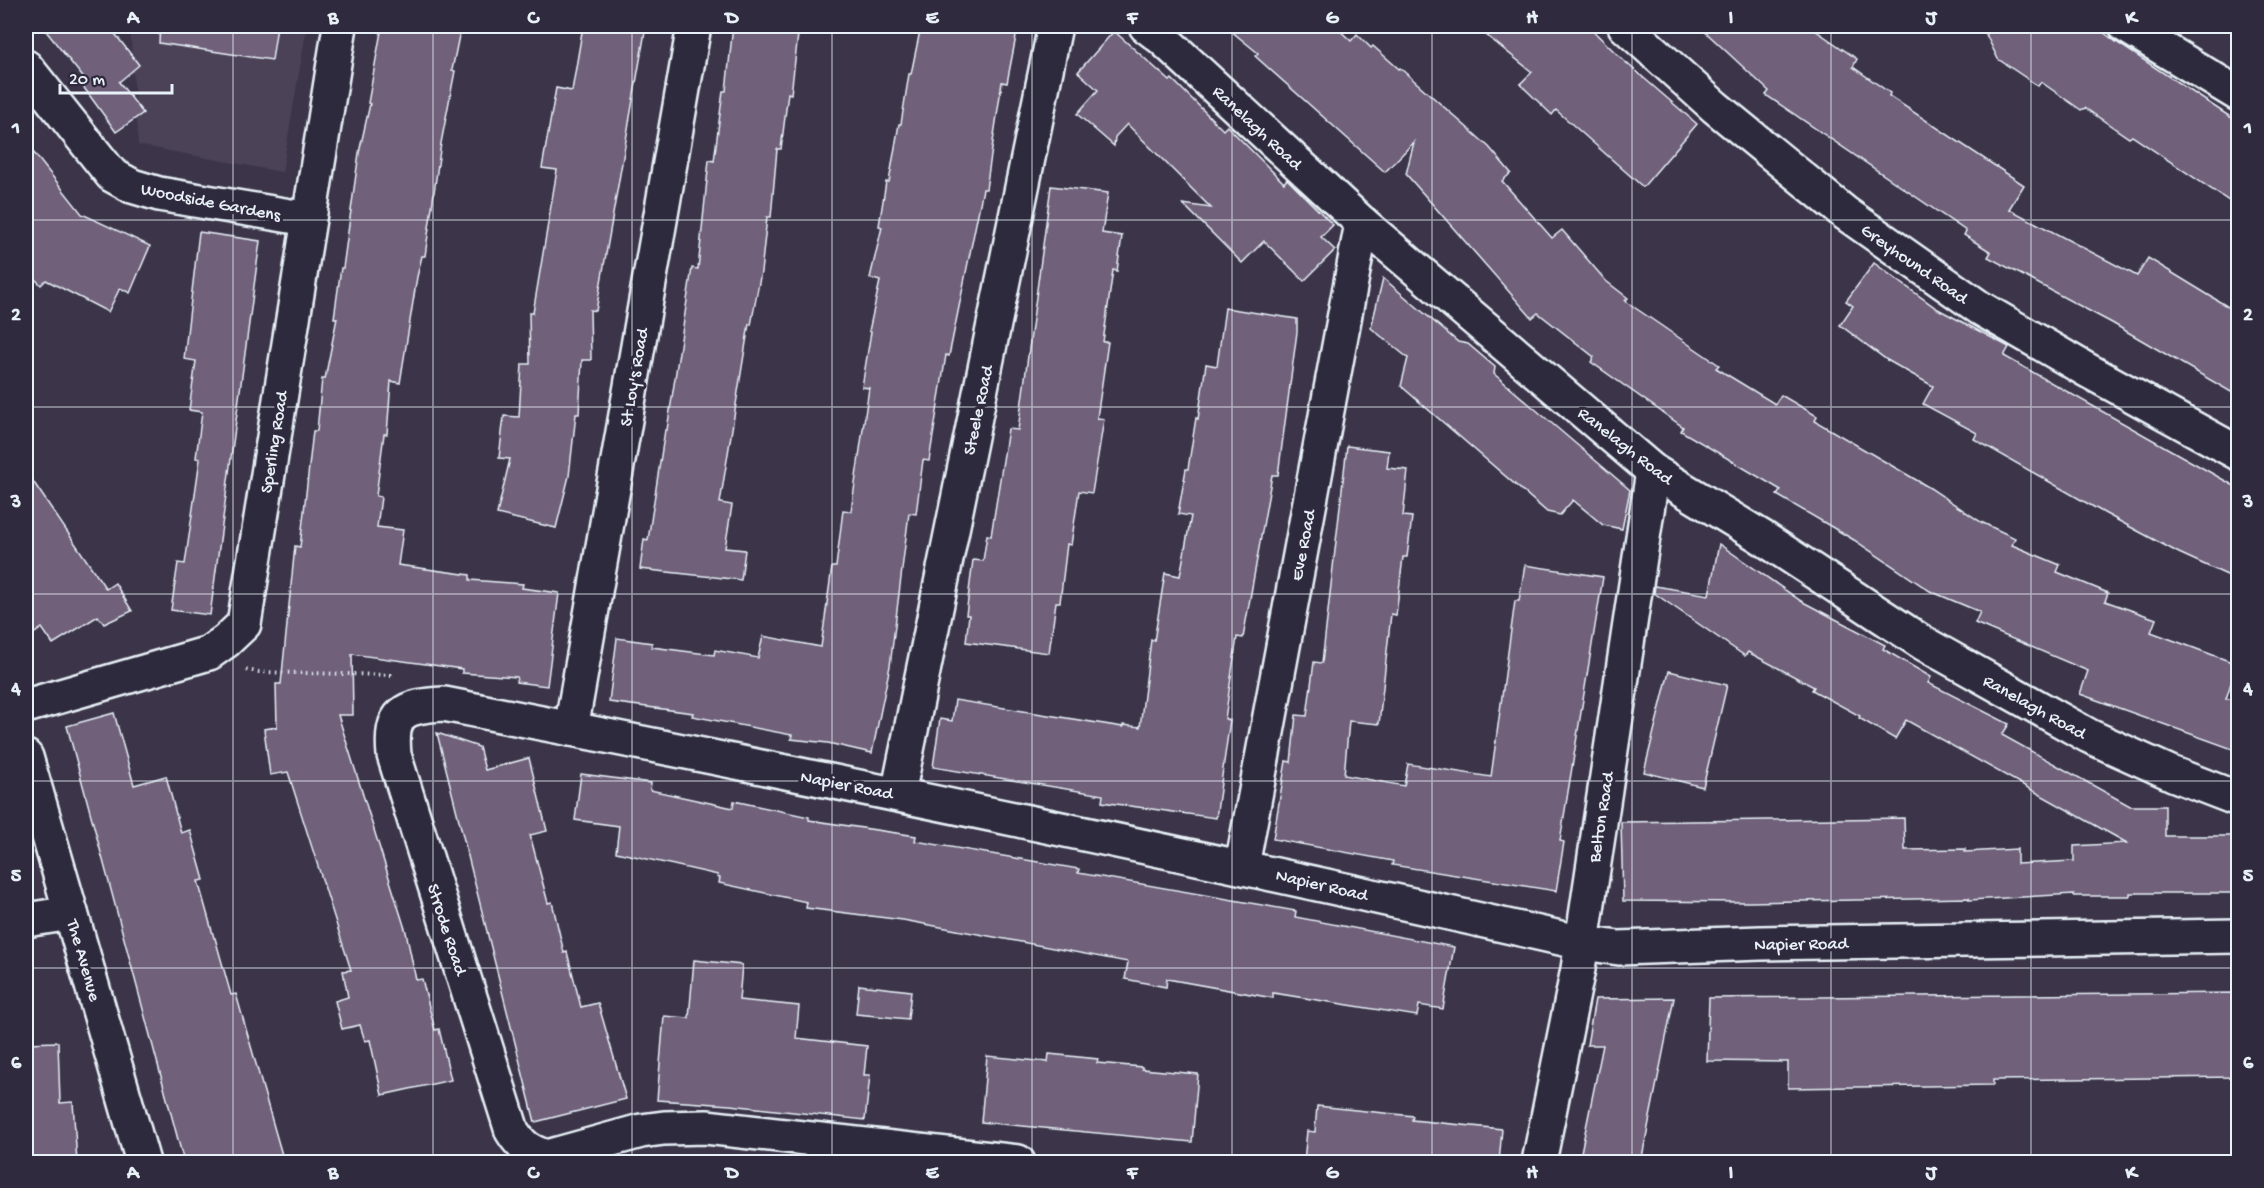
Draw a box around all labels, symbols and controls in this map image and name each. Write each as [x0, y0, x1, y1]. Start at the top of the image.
text: A [126, 8, 141, 31]
text: B [327, 8, 339, 31]
text: C [527, 8, 541, 31]
text: D [723, 8, 739, 31]
text: E [926, 8, 940, 31]
text: F [1126, 8, 1139, 31]
text: G [1326, 8, 1340, 31]
text: H [1526, 8, 1538, 31]
text: I [1729, 8, 1734, 31]
text: J [1925, 8, 1938, 31]
text: K [2124, 8, 2139, 31]
scale bar [60, 57, 172, 95]
text: 20 m [69, 70, 105, 91]
street label: Ranelagh Road [1207, 82, 1306, 177]
text: 1 [11, 118, 20, 141]
text: 1 [2243, 118, 2252, 141]
street label: Woodside Gardens [139, 180, 284, 228]
street label: Greyhound Road [1856, 220, 1972, 311]
text: 2 [11, 305, 21, 328]
text: 2 [2243, 305, 2253, 328]
street label: St Loy's Road [616, 325, 655, 428]
street label: Steele Road [960, 362, 999, 457]
street label: Sperling Road [257, 388, 294, 495]
street label: Ranelagh Road [1573, 403, 1677, 491]
text: 3 [10, 492, 21, 515]
text: 3 [2242, 492, 2253, 515]
street label: Eve Road [1287, 507, 1322, 583]
street label: Ranelagh Road [1979, 671, 2090, 746]
text: 4 [10, 679, 21, 702]
text: 4 [2242, 679, 2253, 702]
street label: Napier Road [799, 767, 896, 806]
street label: Belton Road [1585, 769, 1620, 865]
text: 5 [11, 866, 22, 889]
street label: Napier Road [1273, 866, 1371, 908]
text: 5 [2243, 866, 2254, 889]
street label: Strode Road [421, 881, 471, 979]
street label: The Avenue [61, 916, 105, 1005]
street label: Napier Road [1754, 934, 1850, 957]
text: 6 [11, 1053, 22, 1076]
text: 6 [2243, 1053, 2254, 1076]
text: A [126, 1163, 141, 1186]
text: B [327, 1163, 339, 1186]
text: C [527, 1163, 541, 1186]
text: D [723, 1163, 739, 1186]
text: E [926, 1163, 940, 1186]
text: F [1126, 1163, 1139, 1186]
text: G [1326, 1163, 1340, 1186]
text: H [1526, 1163, 1538, 1186]
text: I [1729, 1163, 1734, 1186]
text: J [1925, 1163, 1938, 1186]
text: K [2124, 1163, 2139, 1186]

